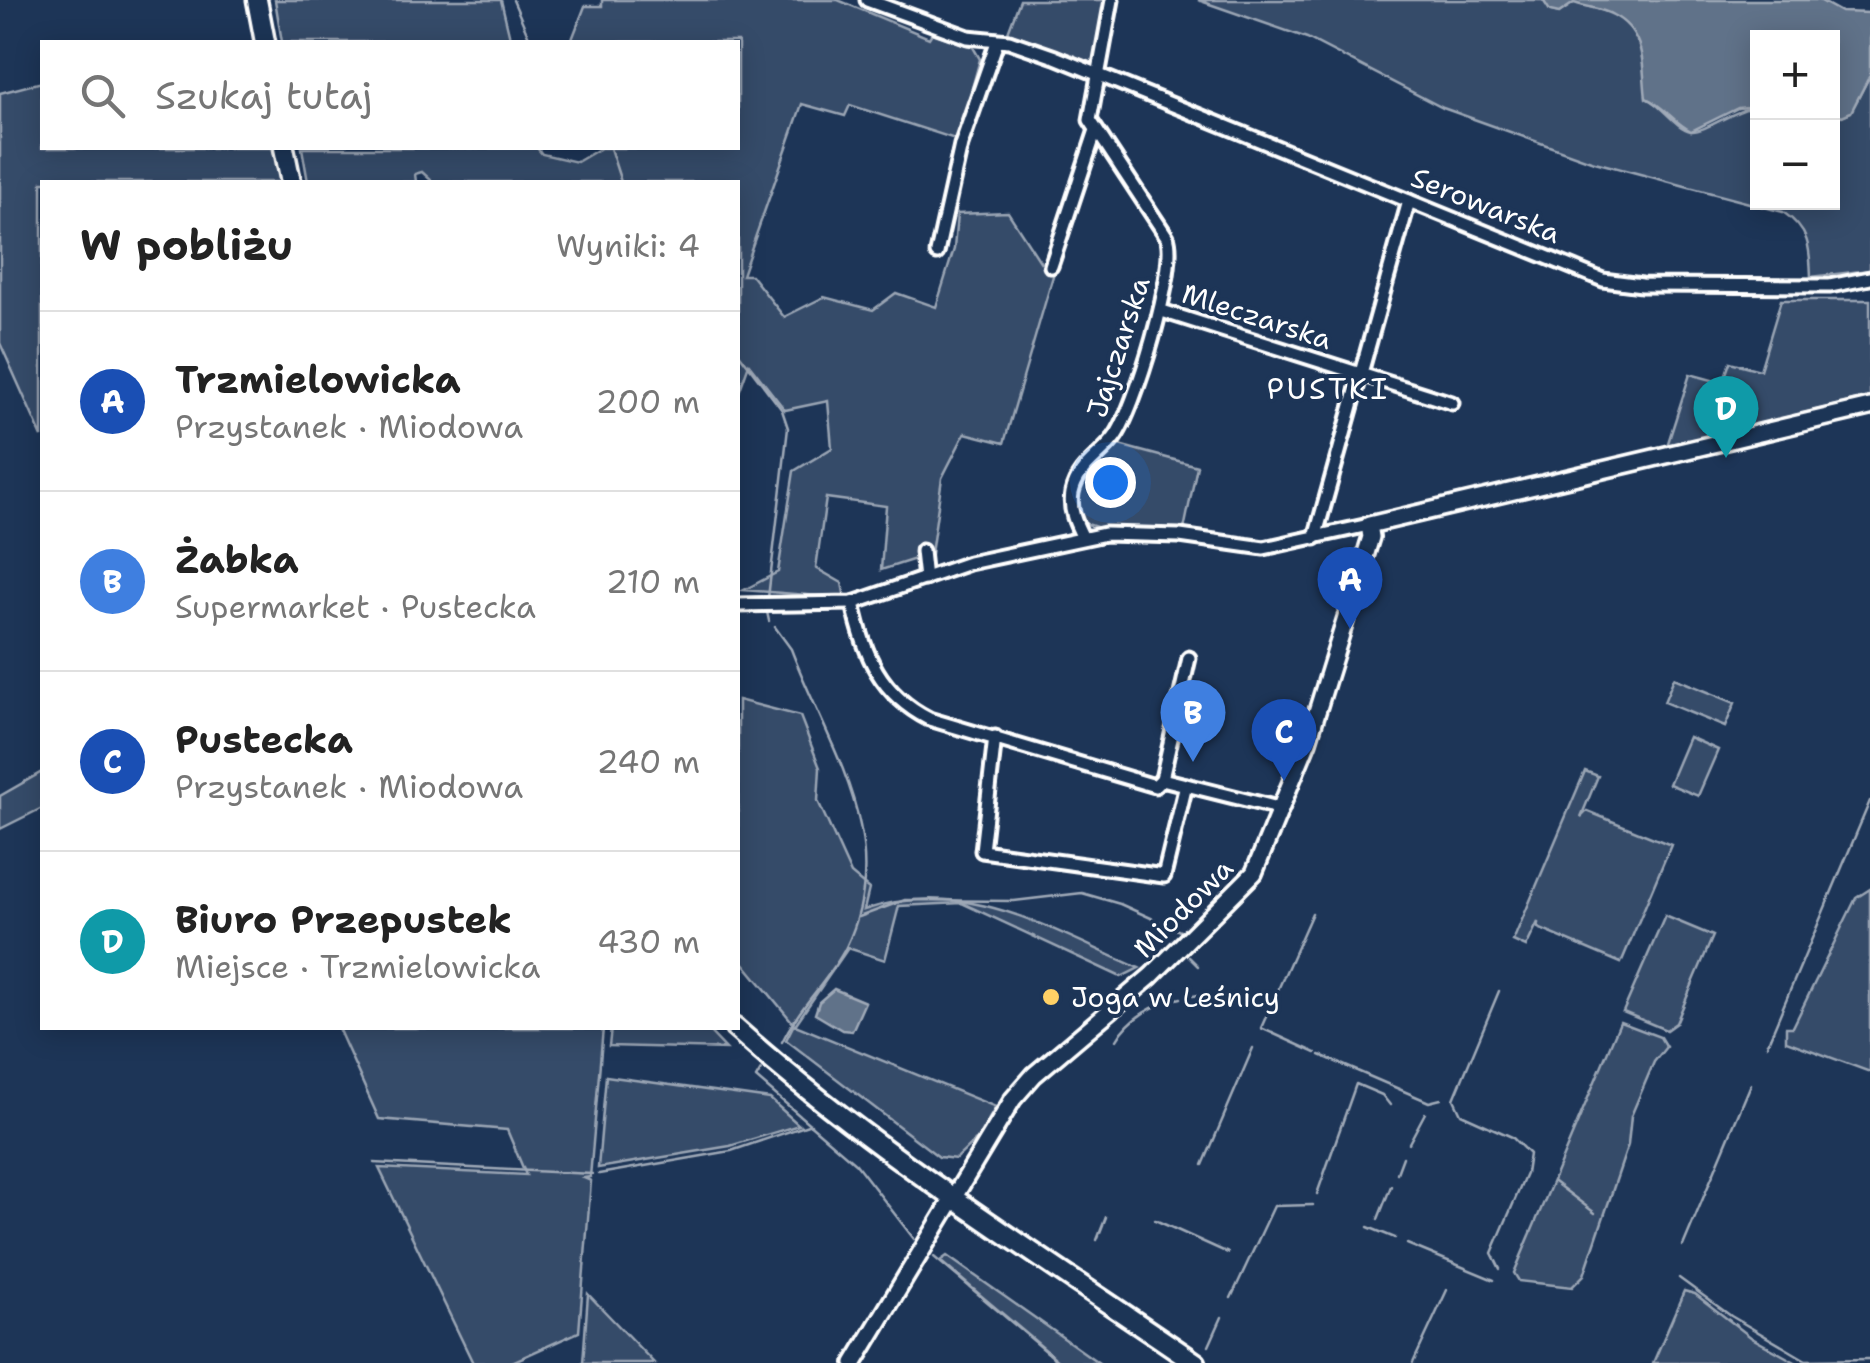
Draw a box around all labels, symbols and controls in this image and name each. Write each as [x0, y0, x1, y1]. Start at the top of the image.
map controls [1750, 30, 1840, 210]
button: + [1750, 30, 1840, 120]
search box [40, 40, 740, 150]
icon: search [75, 68, 130, 123]
text: Szukaj tutaj [155, 70, 372, 121]
button: − [1750, 120, 1840, 210]
street label: Serowarska [1406, 158, 1566, 252]
text: W pobliżu [80, 217, 293, 273]
text: Wyniki: 4 [556, 224, 700, 267]
street label: Jajczarska [1077, 272, 1159, 422]
street label: Mleczarska [1177, 274, 1337, 358]
text: Trzmielowicka [175, 354, 461, 405]
district label: PUSTKI [1267, 368, 1389, 409]
pin: D [1694, 376, 1758, 458]
text: A [100, 380, 125, 423]
text: 200 m [596, 380, 700, 423]
text: Przystanek · Miodowa [175, 405, 523, 448]
your location [1085, 457, 1136, 508]
text: Żabka [175, 534, 299, 585]
pin: A [1318, 546, 1382, 629]
text: B [103, 560, 122, 603]
text: 210 m [606, 560, 700, 603]
text: Supermarket · Pustecka [175, 585, 536, 628]
pin: B [1160, 680, 1226, 762]
pin: C [1252, 698, 1316, 781]
text: Pustecka [175, 714, 353, 765]
text: C [103, 740, 122, 783]
text: 240 m [597, 740, 700, 783]
text: Przystanek · Miodowa [175, 765, 523, 808]
street label: Miodowa [1125, 850, 1241, 966]
text: Biuro Przepustek [175, 894, 512, 945]
text: D [101, 920, 124, 963]
text: 430 m [597, 920, 700, 963]
text: Miejsce · Trzmielowicka [175, 945, 540, 988]
place label: Joga w Leśnicy [1071, 978, 1280, 1016]
marker: Joga w Leśnicy [1040, 986, 1062, 1008]

